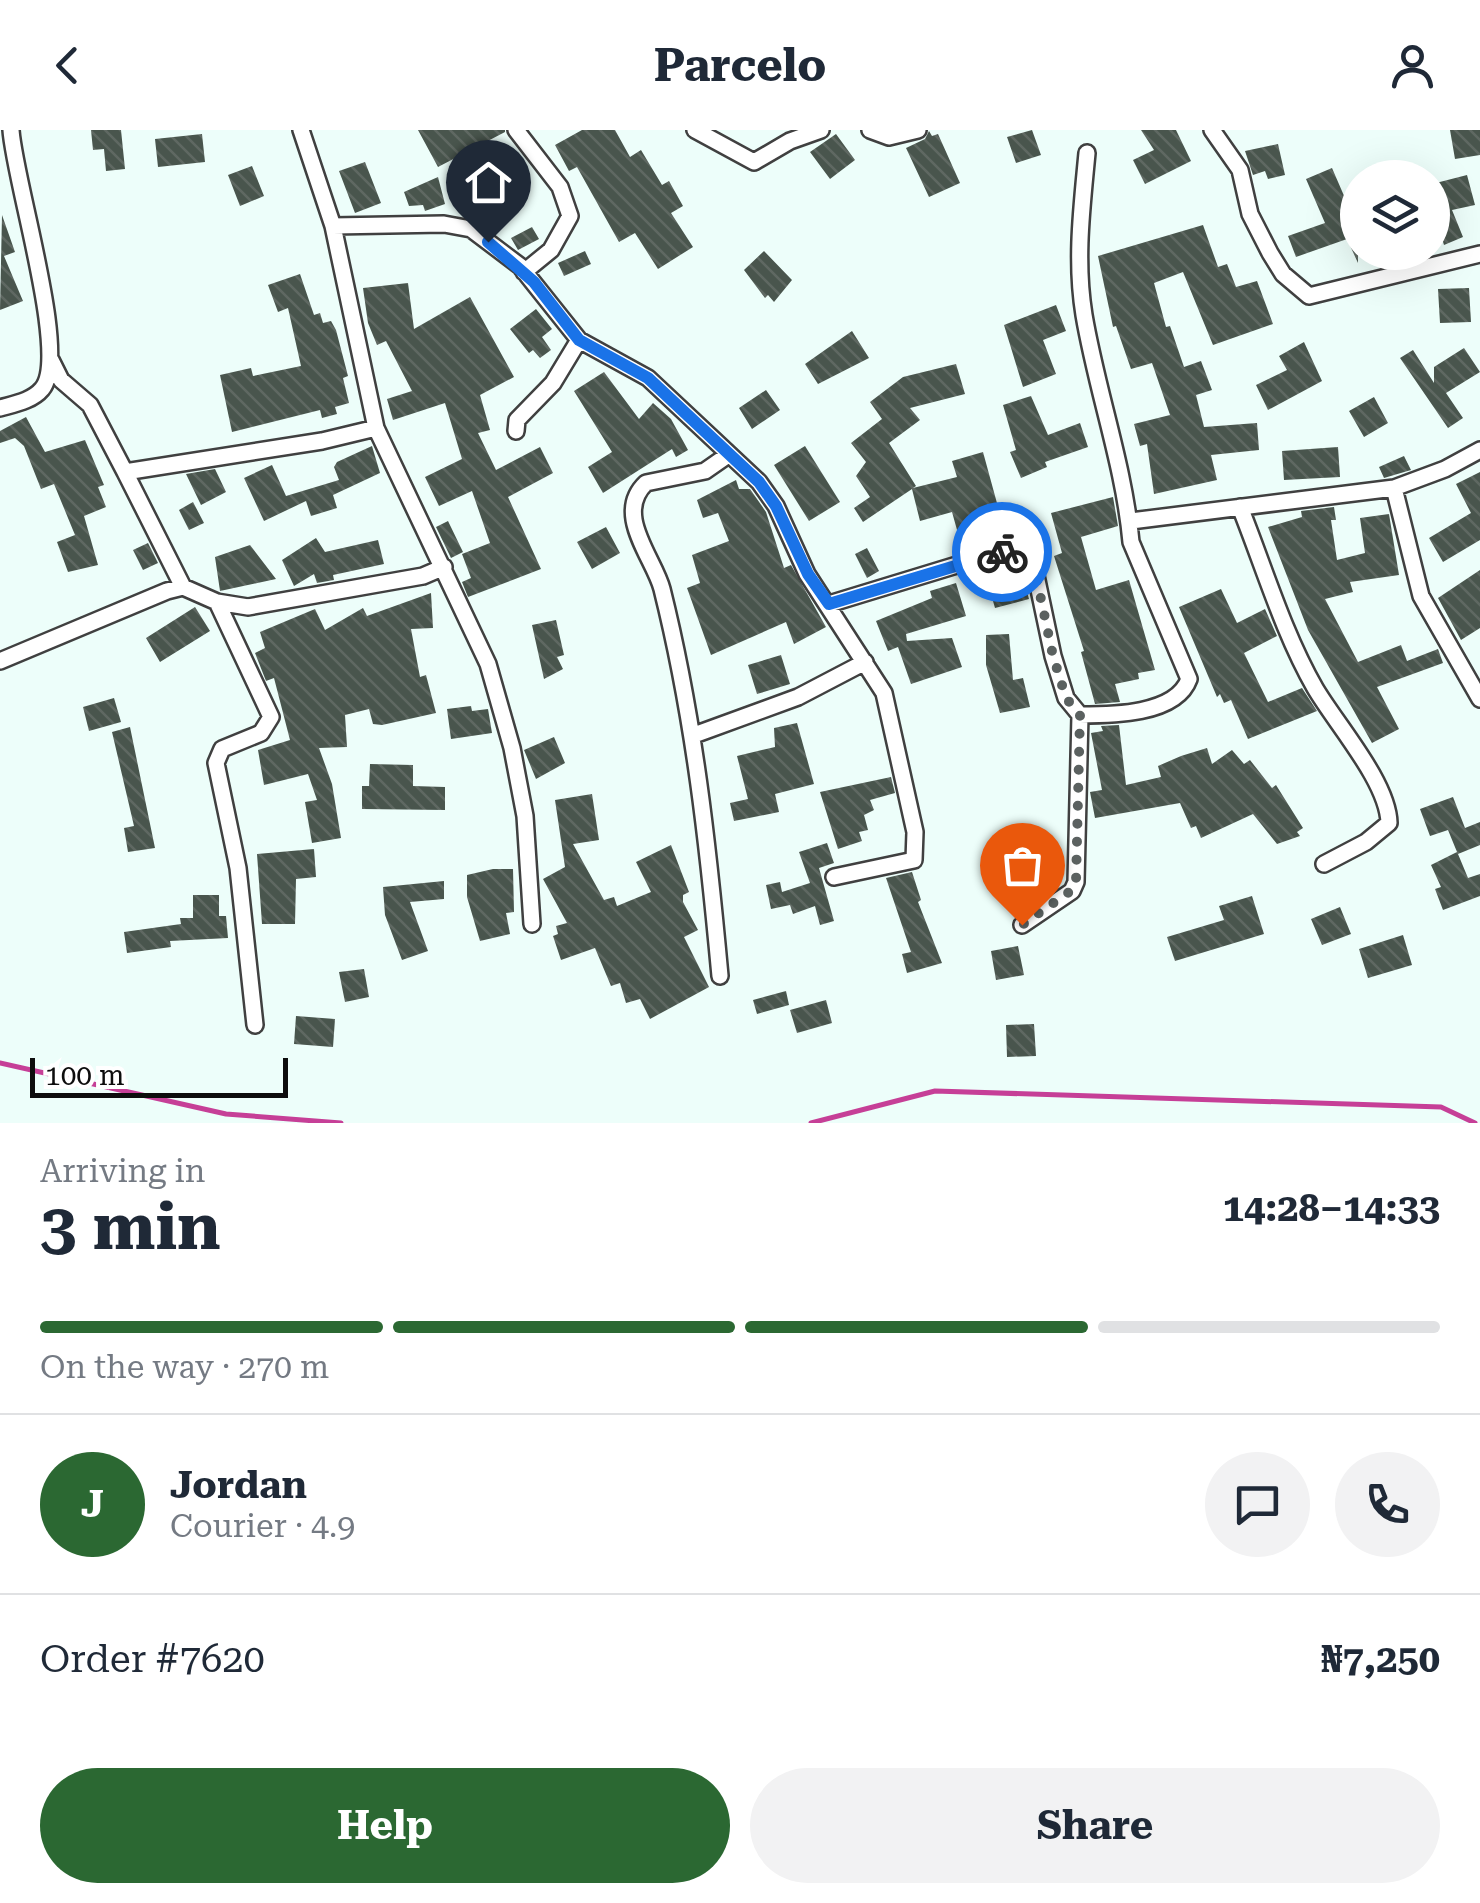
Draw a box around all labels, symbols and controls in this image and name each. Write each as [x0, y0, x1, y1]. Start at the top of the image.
icon: back [40, 38, 95, 93]
icon: person [1385, 38, 1440, 93]
text: Parcelo [654, 39, 826, 92]
pin [446, 140, 531, 243]
icon: home [461, 155, 516, 210]
map controls [1340, 160, 1450, 270]
button: layers [1340, 160, 1450, 270]
courier [952, 502, 1052, 602]
icon: bike [975, 525, 1030, 580]
pin [980, 823, 1065, 926]
icon: bag [995, 838, 1050, 893]
scale bar [30, 1053, 288, 1098]
text: 100 m [45, 1059, 125, 1092]
text: Arriving in [40, 1152, 205, 1190]
text: 14:28–14:33 [1223, 1186, 1440, 1230]
text: 3 min [40, 1189, 221, 1265]
text: On the way · 270 m [40, 1348, 329, 1386]
button: chat [1205, 1452, 1310, 1557]
button: phone [1335, 1452, 1440, 1557]
text: Jordan [170, 1463, 307, 1507]
text: J [81, 1482, 104, 1526]
text: Courier · 4.9 [170, 1507, 355, 1545]
text: Order #7620 [40, 1637, 265, 1681]
text: ₦7,250 [1321, 1637, 1440, 1681]
button: Help [40, 1768, 730, 1883]
button: Share [750, 1768, 1440, 1883]

